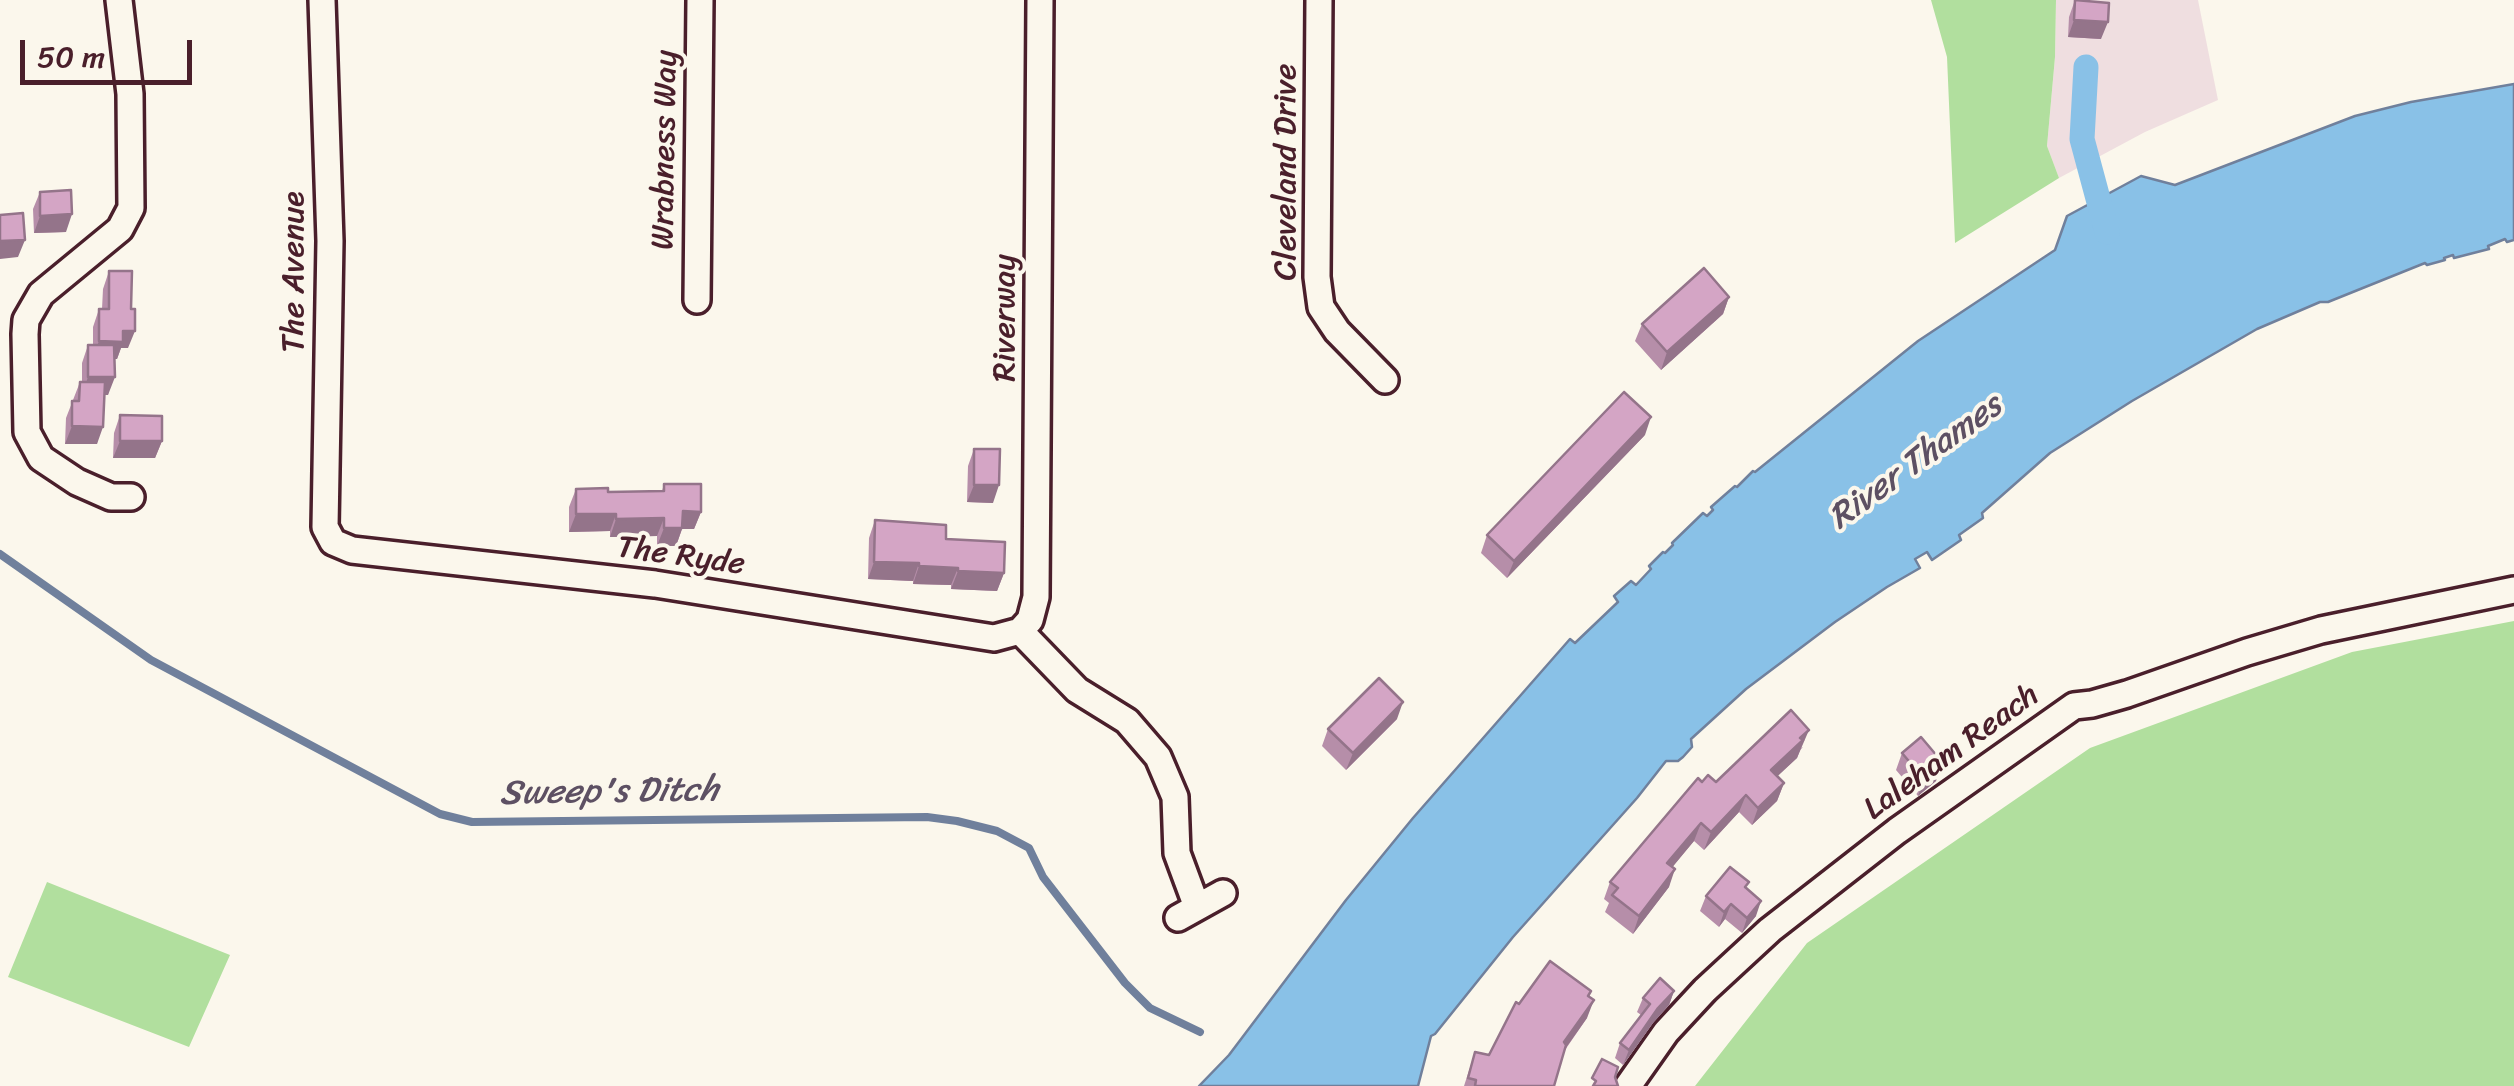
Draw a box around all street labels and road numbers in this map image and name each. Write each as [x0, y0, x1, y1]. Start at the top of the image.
street label: Wrabness Way [645, 50, 687, 250]
street label: Cleveland Drive [1268, 64, 1306, 280]
street label: The Avenue [276, 191, 314, 353]
street label: Riverway [987, 254, 1025, 382]
street label: The Ryde [615, 529, 747, 585]
street label: Laleham Reach [1857, 677, 2047, 829]

